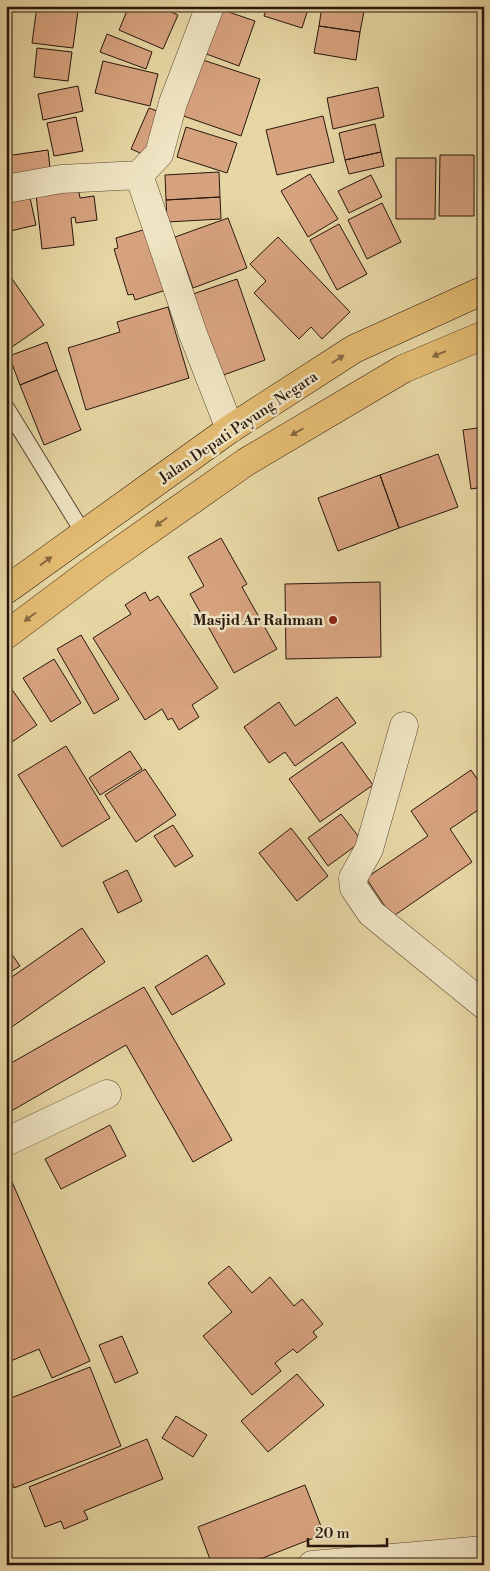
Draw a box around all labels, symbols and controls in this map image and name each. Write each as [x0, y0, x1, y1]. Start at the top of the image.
one-way arrow [432, 351, 446, 359]
one-way arrow [331, 354, 344, 364]
street label: Jalan Depati Payung Negara [154, 367, 322, 488]
one-way arrow [289, 428, 304, 436]
one-way arrow [154, 517, 168, 527]
one-way arrow [39, 556, 53, 566]
place label: Masjid Ar Rahman [193, 611, 324, 630]
one-way arrow [23, 612, 37, 622]
marker: Masjid Ar Rahman [327, 614, 339, 626]
scale bar [308, 1516, 386, 1548]
text: 20 m [315, 1524, 350, 1543]

